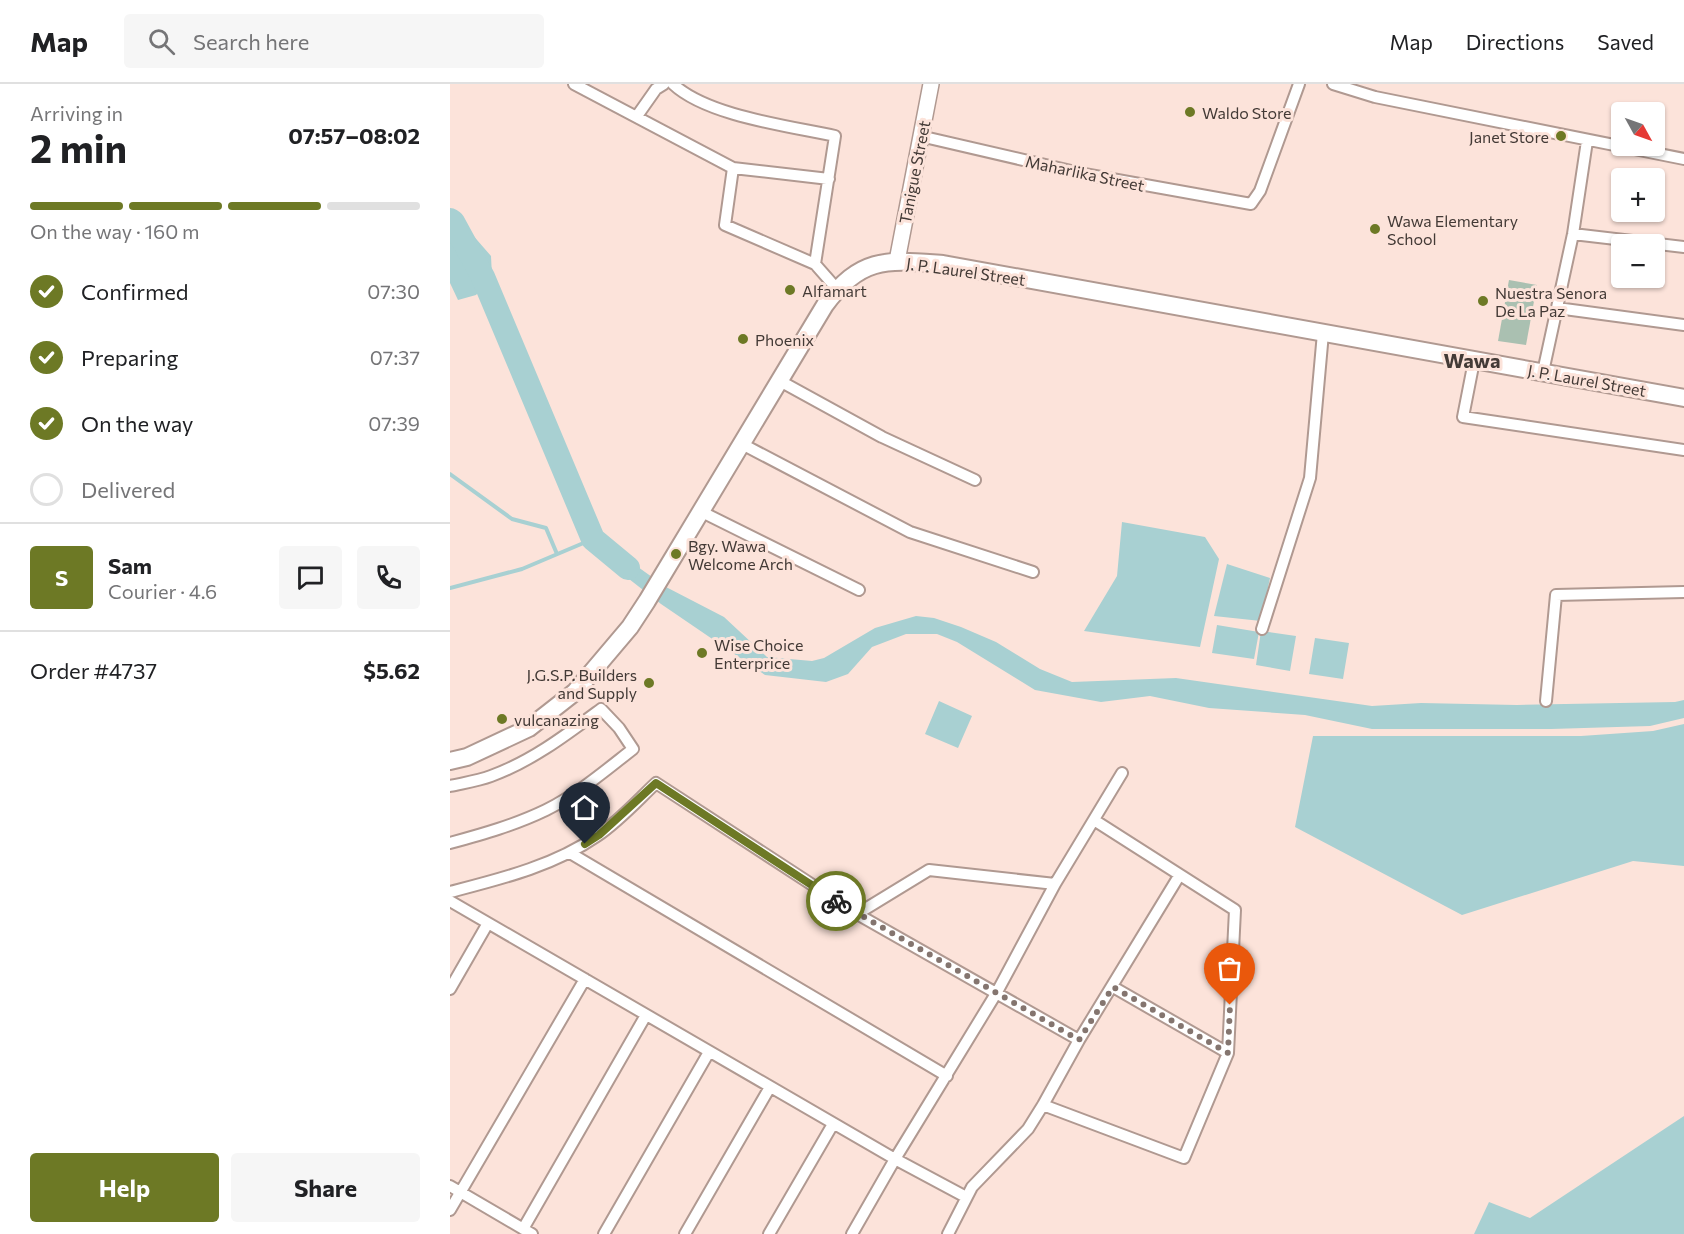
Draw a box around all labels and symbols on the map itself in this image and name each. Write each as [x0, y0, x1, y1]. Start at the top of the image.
north arrow [1611, 102, 1665, 156]
place label: Waldo Store [1202, 103, 1292, 122]
marker: Waldo Store [1183, 105, 1197, 119]
street label: Tanigue Street [895, 118, 933, 225]
place label: Janet Store [1469, 127, 1549, 146]
marker: Janet Store [1554, 129, 1568, 143]
street label: Maharlika Street [1024, 151, 1147, 195]
place label: Wawa Elementary School [1387, 211, 1518, 248]
marker: Wawa Elementary School [1368, 222, 1382, 236]
street label: J. P. Laurel Street [905, 253, 1027, 289]
place label: Alfamart [802, 281, 867, 300]
marker: Alfamart [783, 283, 797, 297]
place label: Nuestra Senora De La Paz [1495, 283, 1607, 320]
marker: Nuestra Senora De La Paz [1476, 294, 1490, 308]
place label: Phoenix [755, 330, 814, 349]
marker: Phoenix [736, 332, 750, 346]
district label: Wawa [1443, 348, 1501, 372]
street label: J. P. Laurel Street [1526, 360, 1648, 400]
place label: Bgy. Wawa Welcome Arch [688, 536, 793, 573]
marker: Bgy. Wawa Welcome Arch [669, 547, 683, 561]
place label: Wise Choice Enterprice [714, 635, 803, 672]
marker: Wise Choice Enterprice [695, 646, 709, 660]
place label: J.G.S.P. Builders and Supply [527, 665, 637, 702]
marker: J.G.S.P. Builders and Supply [642, 676, 656, 690]
place label: vulcanazing [514, 710, 599, 729]
marker: vulcanazing [495, 712, 509, 726]
pin [559, 782, 610, 844]
courier [806, 871, 866, 931]
pin [1204, 943, 1255, 1005]

